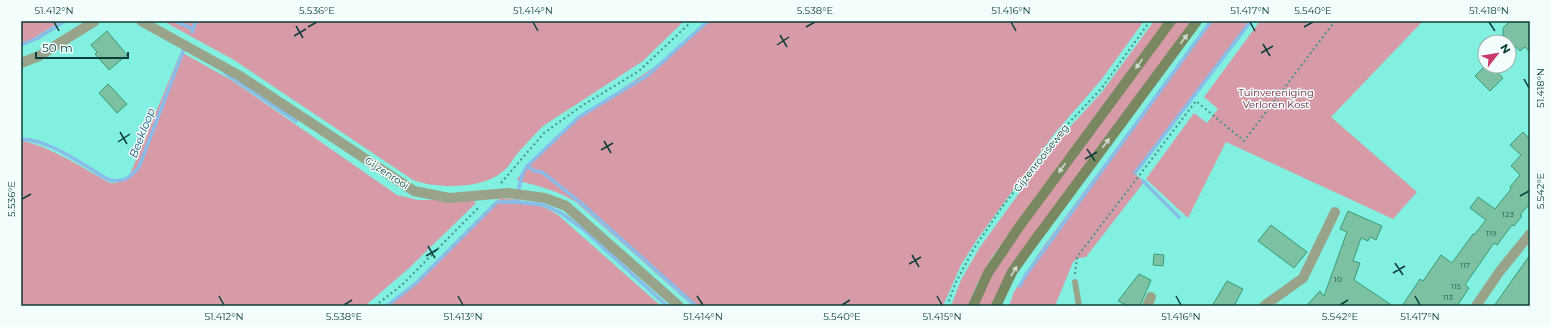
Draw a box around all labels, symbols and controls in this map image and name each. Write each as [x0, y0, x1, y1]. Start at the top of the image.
text: 51.412°N [34, 4, 74, 17]
text: 5.536°E [299, 4, 335, 17]
text: 51.414°N [513, 4, 553, 17]
text: 5.538°E [797, 4, 833, 17]
text: 51.416°N [991, 4, 1031, 17]
text: 51.417°N [1230, 4, 1270, 17]
text: 5.540°E [1294, 4, 1332, 17]
text: 51.418°N [1469, 4, 1509, 17]
one-way arrow [1180, 33, 1188, 44]
scale bar [36, 34, 128, 60]
north arrow [1477, 34, 1517, 74]
text: 50 m [42, 40, 73, 55]
text: N [1497, 41, 1514, 56]
one-way arrow [1135, 58, 1143, 69]
text: 51.418°N [1534, 68, 1547, 108]
park label: Tuinvereniging Verloren Kost [1238, 86, 1314, 111]
water label: Beekloop [126, 106, 158, 160]
street label: Gijzenrooiseweg [1010, 122, 1072, 194]
one-way arrow [1102, 138, 1111, 149]
street label: Gijzenrooi [362, 154, 412, 192]
one-way arrow [1058, 163, 1066, 174]
text: 5.542°E [1534, 172, 1547, 209]
text: 5.536°E [5, 181, 18, 217]
house number: 123 [1502, 209, 1514, 219]
house number: 119 [1486, 228, 1496, 238]
house number: 117 [1460, 260, 1471, 270]
one-way arrow [1010, 265, 1017, 277]
house number: 10 [1334, 274, 1342, 284]
house number: 115 [1451, 281, 1462, 291]
house number: 113 [1443, 292, 1454, 302]
text: 51.412°N [204, 310, 244, 323]
text: 5.538°E [326, 310, 362, 323]
text: 51.413°N [443, 310, 483, 323]
text: 51.414°N [683, 310, 723, 323]
text: 5.540°E [823, 310, 861, 323]
text: 51.415°N [922, 310, 962, 323]
text: 51.416°N [1161, 310, 1201, 323]
text: 5.542°E [1322, 310, 1359, 323]
text: 51.417°N [1400, 310, 1440, 323]

